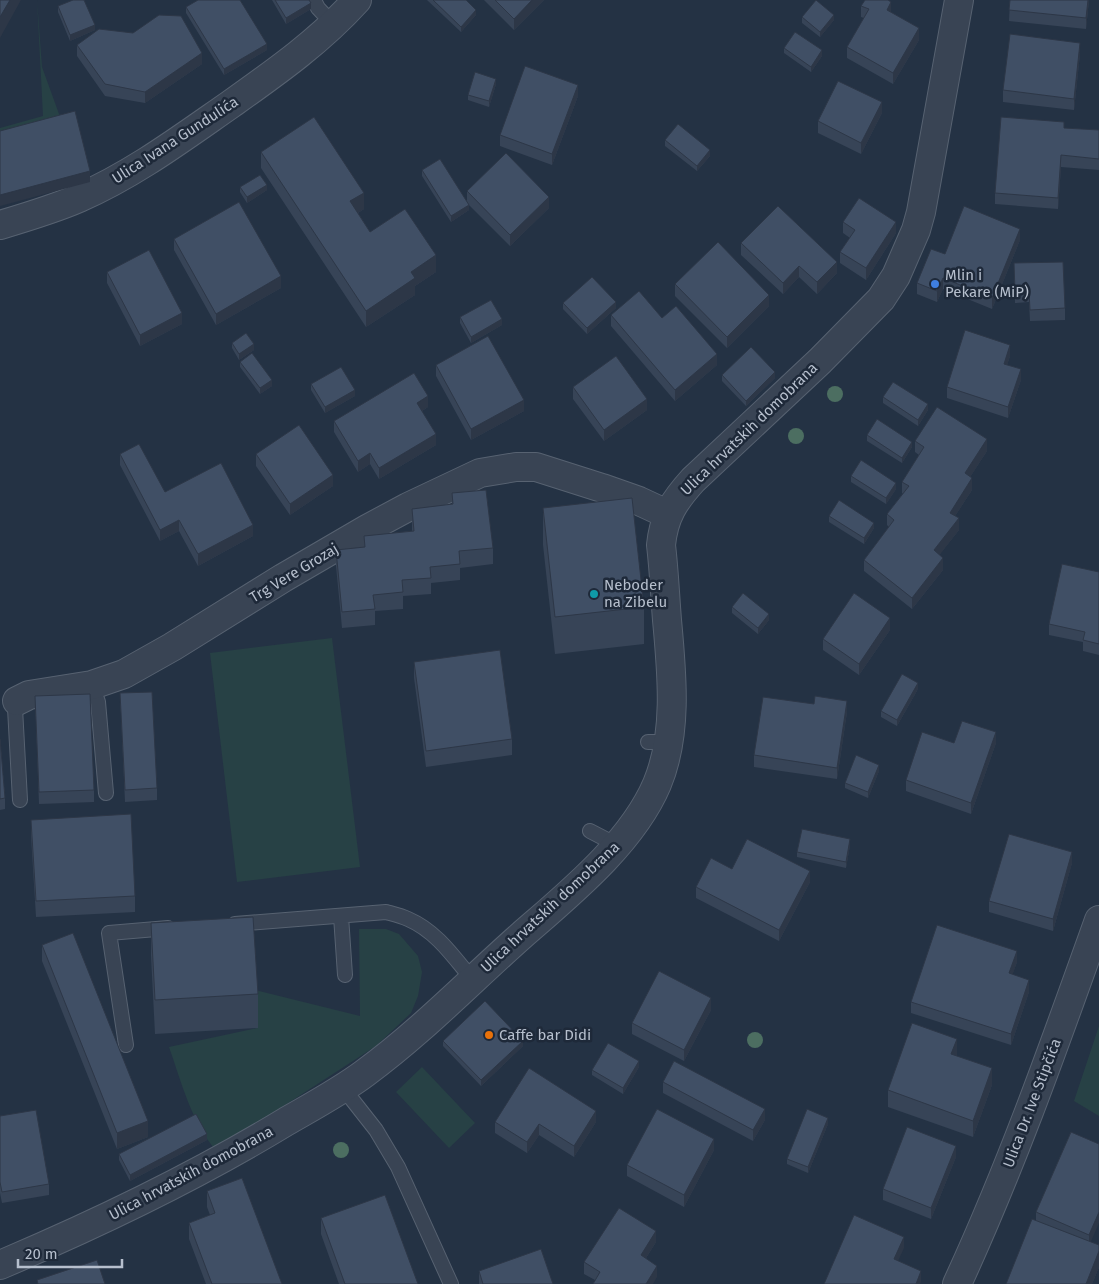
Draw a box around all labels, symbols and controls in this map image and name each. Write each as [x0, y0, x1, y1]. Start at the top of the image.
street label: Ulica Ivana Gundulića [109, 92, 241, 188]
place label: Mlin i Pekare (MiP) [945, 266, 1029, 301]
marker: Mlin i Pekare (MiP) [929, 278, 941, 290]
street label: Ulica hrvatskih domobrana [677, 359, 821, 499]
street label: Trg Vere Grozaj [246, 539, 342, 607]
place label: Neboder na Zibelu [604, 576, 667, 611]
marker: Neboder na Zibelu [588, 588, 600, 600]
street label: Ulica hrvatskih domobrana [477, 838, 623, 976]
place label: Caffe bar Didi [499, 1026, 591, 1044]
marker: Caffe bar Didi [483, 1029, 495, 1041]
street label: Ulica Dr. Ive Stipčića [999, 1036, 1065, 1170]
street label: Ulica hrvatskih domobrana [106, 1122, 276, 1224]
scale bar [18, 1236, 121, 1268]
text: 20 m [25, 1245, 58, 1263]

